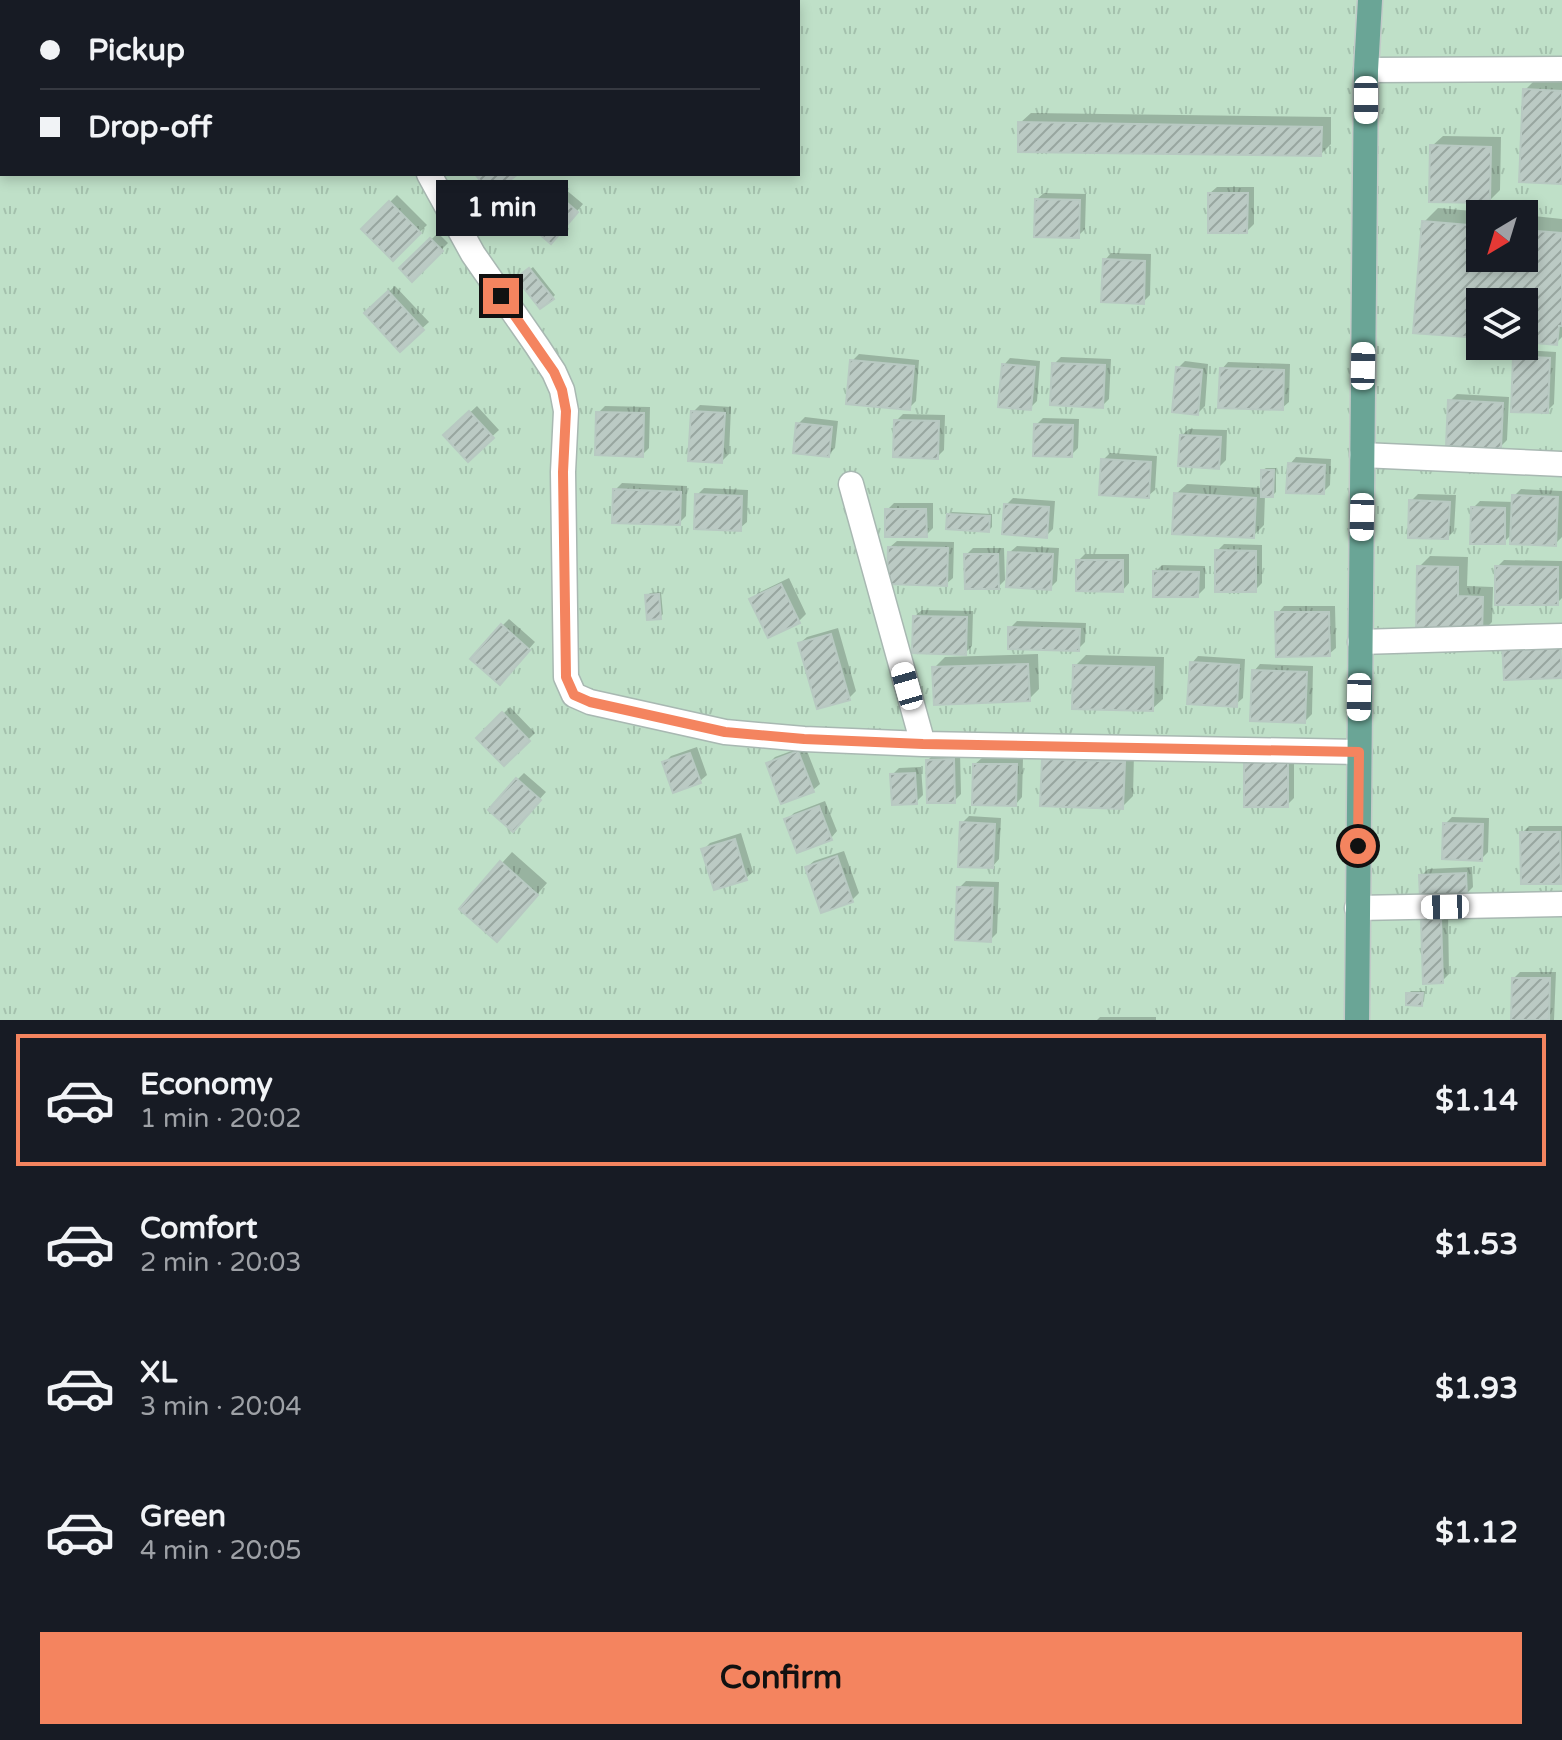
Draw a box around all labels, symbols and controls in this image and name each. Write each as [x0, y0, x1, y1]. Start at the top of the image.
text: Pickup [88, 32, 185, 69]
car [1354, 76, 1378, 124]
text: Drop-off [88, 109, 212, 146]
callout: 1 min [435, 180, 567, 236]
text: 1 min [467, 192, 537, 223]
north arrow [1466, 200, 1538, 272]
map controls [1466, 200, 1538, 360]
route end [483, 278, 519, 314]
button: layers [1466, 288, 1538, 360]
car [1351, 342, 1375, 390]
car [1350, 493, 1374, 541]
car [889, 660, 925, 712]
car [1347, 673, 1371, 721]
route start [1340, 828, 1376, 864]
car [1421, 895, 1469, 919]
icon: car [44, 1064, 116, 1136]
text: Economy [140, 1066, 273, 1103]
text: $1.14 [1435, 1082, 1518, 1119]
text: 1 min · 20:02 [140, 1103, 302, 1134]
icon: car [44, 1208, 116, 1280]
text: Comfort [140, 1210, 258, 1247]
text: $1.53 [1435, 1226, 1518, 1263]
text: 2 min · 20:03 [140, 1247, 302, 1278]
icon: car [44, 1352, 116, 1424]
text: XL [140, 1354, 177, 1391]
text: $1.93 [1435, 1370, 1518, 1407]
text: 3 min · 20:04 [140, 1391, 302, 1422]
icon: car [44, 1496, 116, 1568]
text: Green [140, 1498, 226, 1535]
text: $1.12 [1435, 1514, 1518, 1551]
text: 4 min · 20:05 [140, 1535, 302, 1566]
button: Confirm [40, 1632, 1522, 1724]

